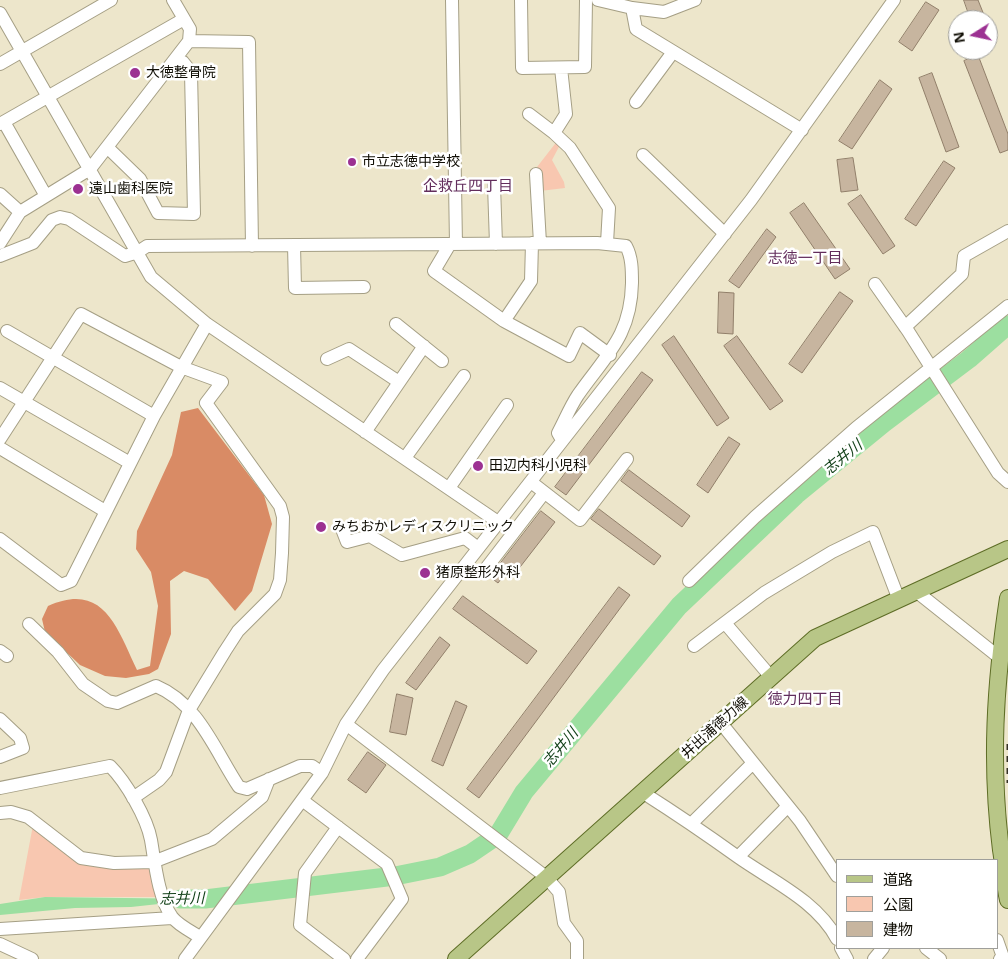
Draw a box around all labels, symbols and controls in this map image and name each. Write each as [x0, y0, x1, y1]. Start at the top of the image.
north arrow [948, 10, 998, 60]
text: N [948, 30, 969, 45]
place label: 大徳整骨院 [146, 65, 216, 81]
marker: 大徳整骨院 [128, 66, 142, 80]
place label: 市立志徳中学校 [362, 154, 460, 170]
marker: 市立志徳中学校 [346, 156, 358, 168]
district label: 企救丘四丁目 [423, 178, 513, 196]
place label: 遠山歯科医院 [89, 181, 173, 197]
marker: 遠山歯科医院 [71, 182, 85, 196]
district label: 志徳一丁目 [768, 250, 842, 268]
water label: 志井川 [820, 437, 866, 479]
place label: 田辺内科小児科 [489, 458, 587, 474]
marker: 田辺内科小児科 [471, 459, 485, 473]
place label: みちおかレディスクリニック [332, 519, 514, 535]
marker: みちおかレディスクリニック [314, 520, 328, 534]
place label: 猪原整形外科 [436, 565, 520, 581]
marker: 猪原整形外科 [418, 566, 432, 580]
district label: 徳力四丁目 [768, 691, 842, 709]
street label: 井出浦徳力線 [678, 694, 752, 762]
water label: 志井川 [540, 725, 582, 771]
legend [836, 859, 998, 949]
text: 道路 [883, 869, 913, 889]
water label: 志井川 [159, 890, 205, 908]
text: 公園 [883, 894, 913, 914]
text: 建物 [883, 919, 913, 939]

